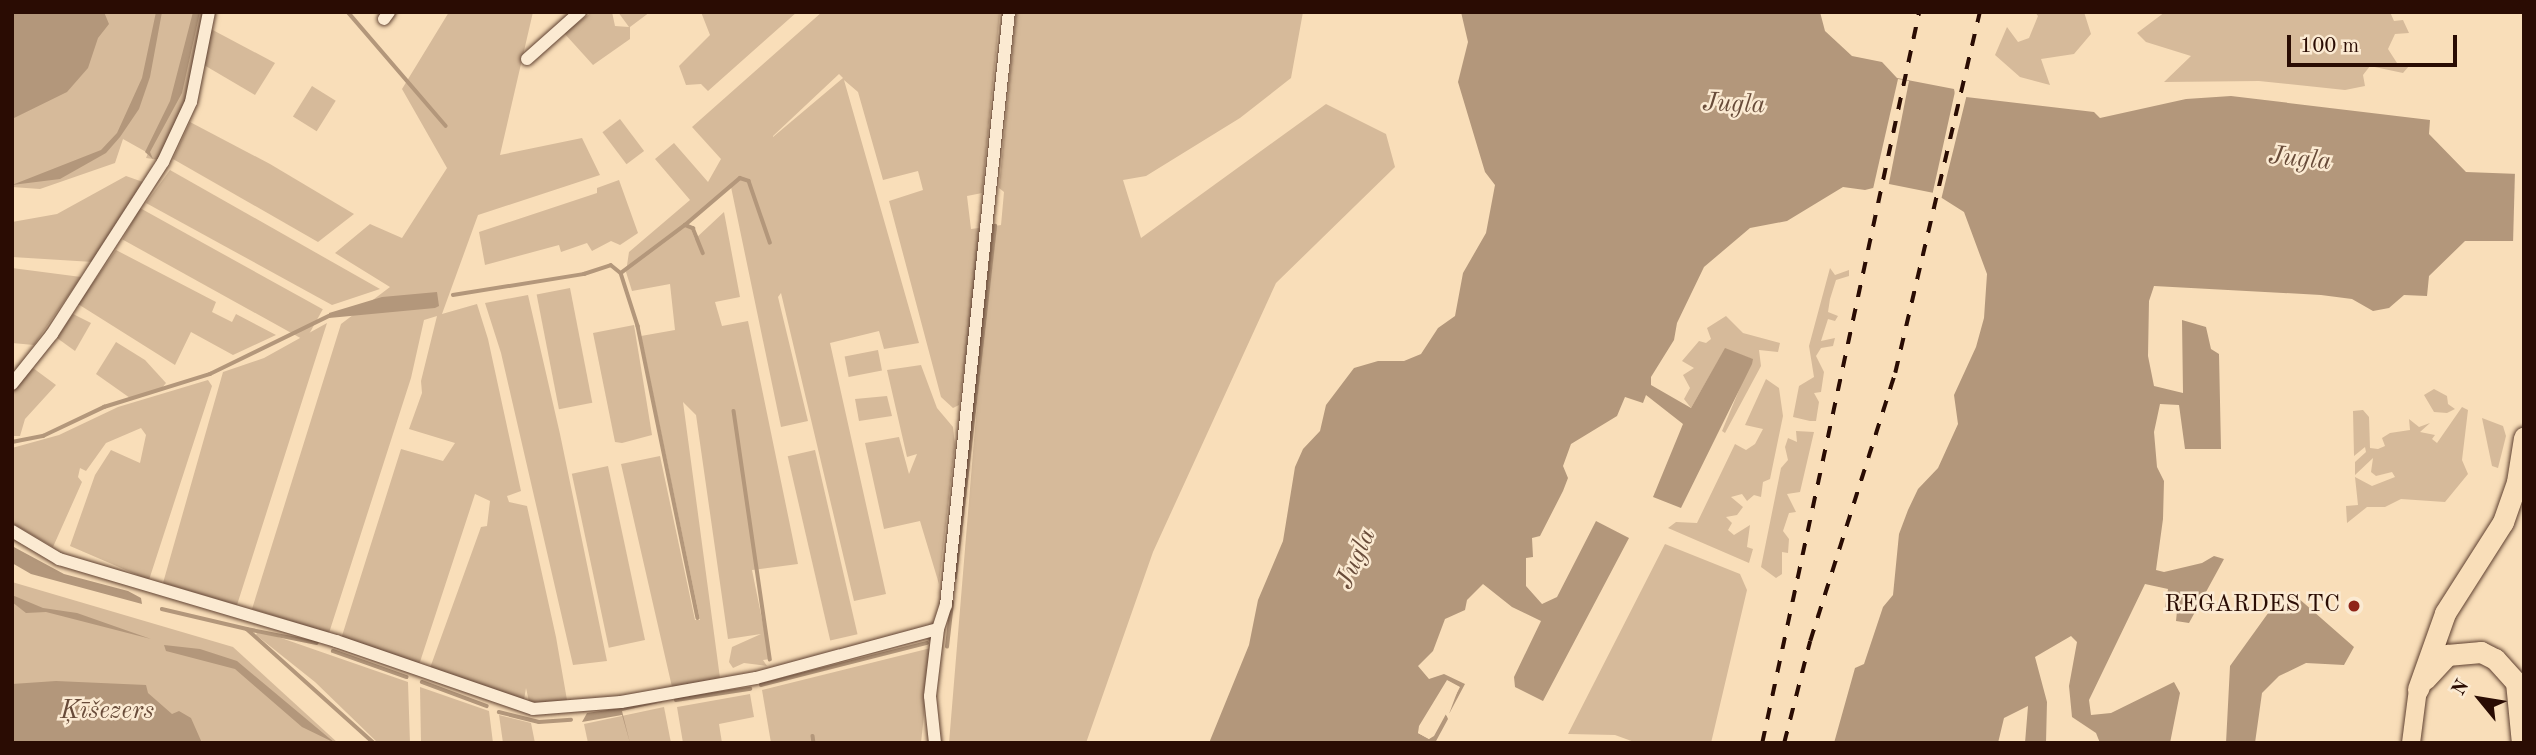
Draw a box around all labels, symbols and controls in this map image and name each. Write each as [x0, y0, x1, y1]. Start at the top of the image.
scale bar [2291, 21, 2461, 65]
text: 100 m [2300, 36, 2359, 57]
water label: Jugla [1702, 88, 1766, 122]
water label: Jugla [2267, 141, 2333, 179]
water label: Jugla [1330, 524, 1384, 594]
place label: REGARDES TC [2164, 592, 2340, 620]
marker: REGARDES TC [2346, 598, 2362, 614]
north arrow [2445, 664, 2515, 734]
text: N [2450, 677, 2473, 699]
water label: Ķīšezers [60, 696, 154, 728]

